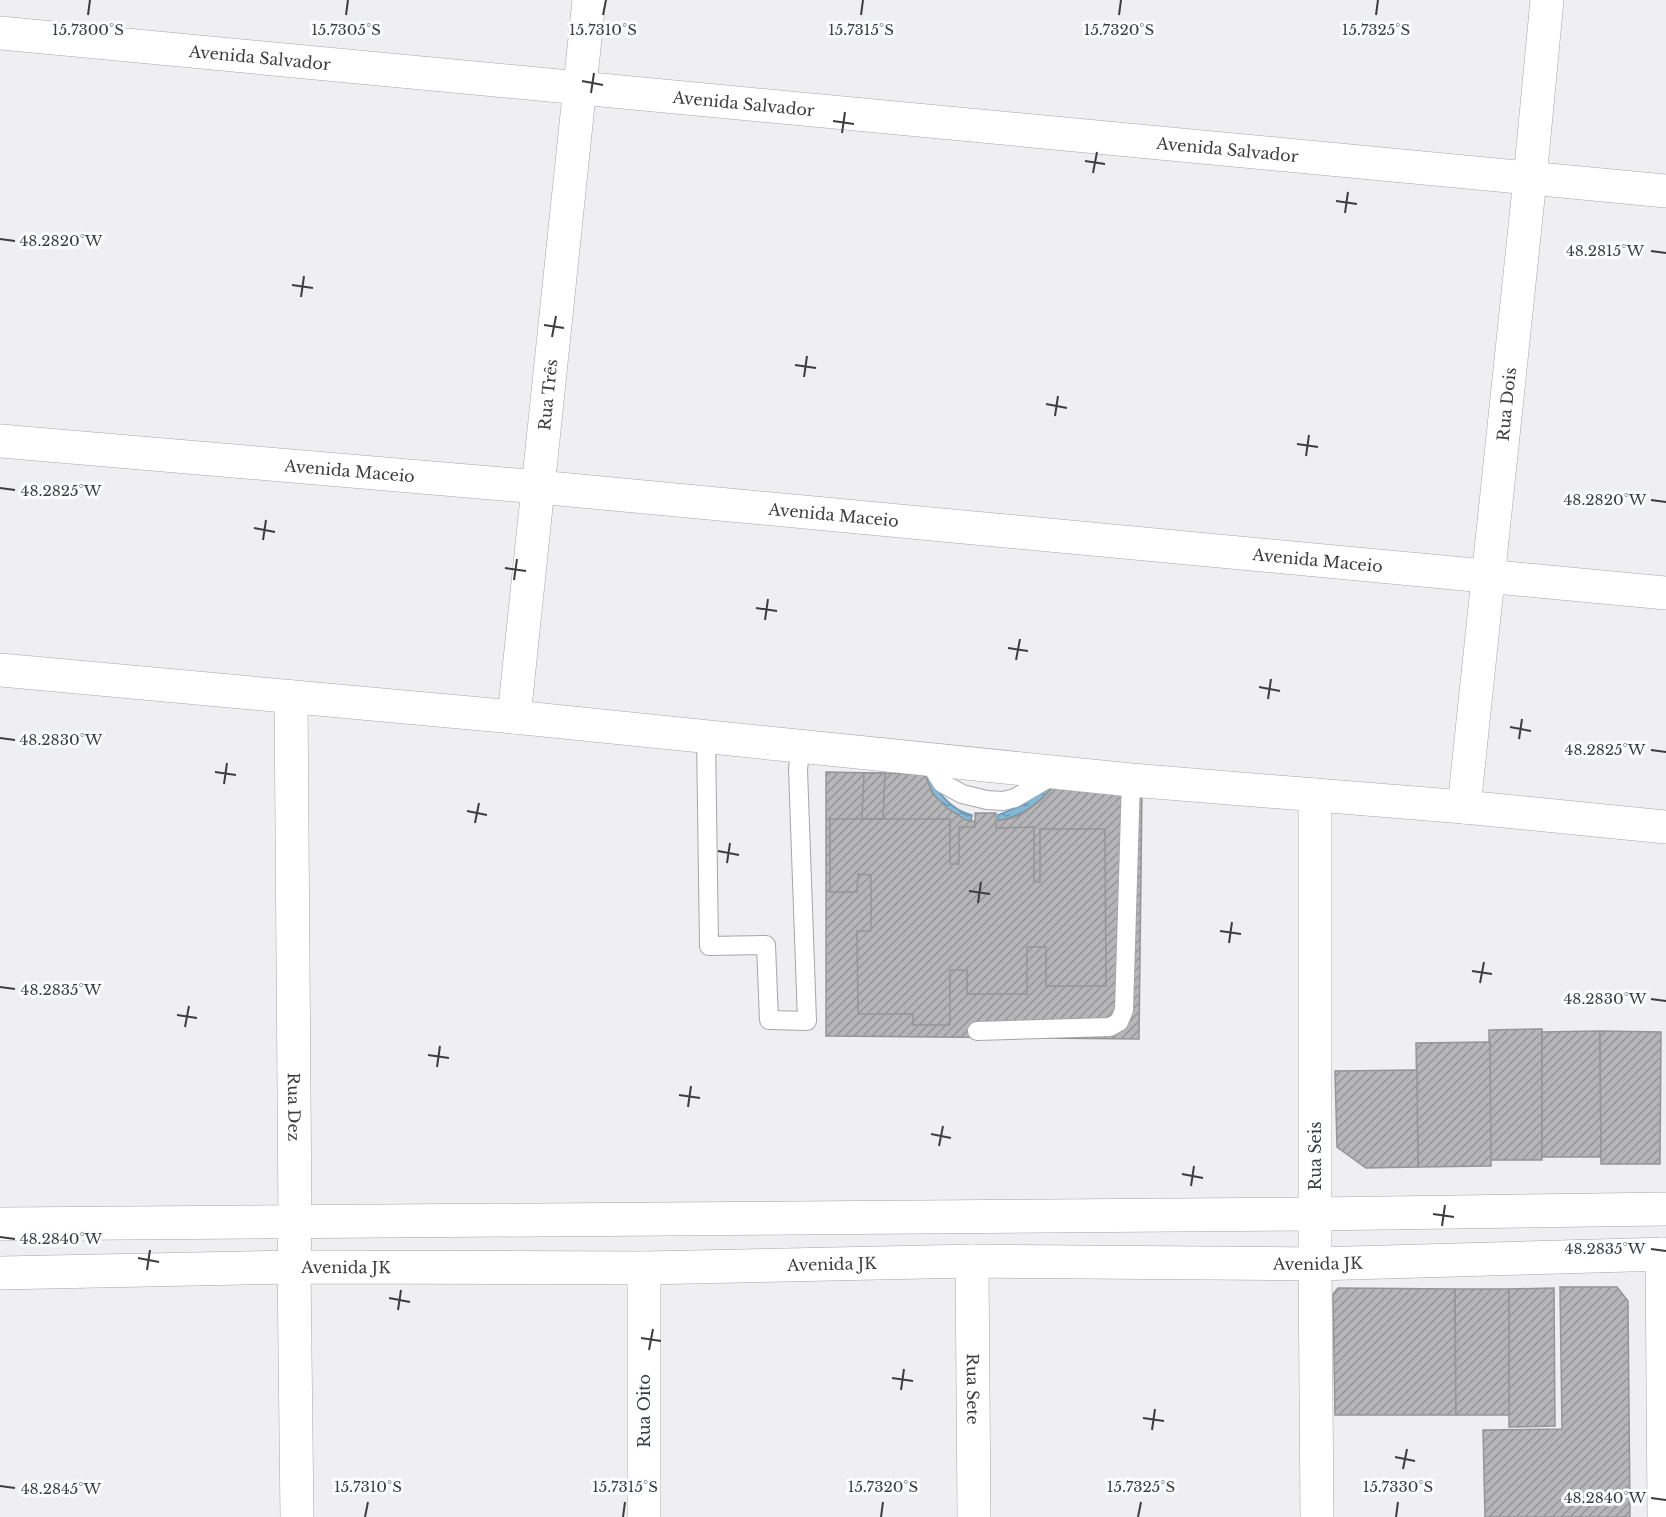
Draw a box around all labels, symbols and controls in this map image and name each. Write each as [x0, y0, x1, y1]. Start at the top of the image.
text: 15.7300°S [52, 20, 124, 39]
text: 15.7305°S [311, 20, 381, 39]
text: 15.7310°S [569, 20, 637, 39]
text: 15.7315°S [828, 20, 894, 39]
text: 15.7320°S [1084, 20, 1154, 39]
text: 15.7325°S [1342, 20, 1410, 39]
street label: Avenida Salvador [187, 41, 332, 74]
street label: Avenida Salvador [671, 87, 816, 120]
street label: Avenida Salvador [1155, 133, 1300, 166]
text: 48.2820°W [20, 231, 103, 250]
text: 48.2815°W [1566, 241, 1644, 260]
street label: Rua Três [534, 358, 561, 431]
street label: Rua Dois [1493, 366, 1520, 442]
street label: Avenida Maceio [283, 455, 416, 486]
text: 48.2825°W [21, 481, 102, 500]
text: 48.2820°W [1564, 490, 1647, 509]
street label: Avenida Maceio [767, 499, 900, 531]
street label: Avenida Maceio [1251, 544, 1384, 576]
text: 48.2830°W [20, 730, 103, 749]
text: 48.2825°W [1565, 740, 1646, 759]
text: 48.2835°W [21, 980, 102, 999]
text: 48.2830°W [1564, 989, 1647, 1008]
street label: Rua Dez [284, 1072, 304, 1142]
street label: Rua Seis [1305, 1122, 1325, 1190]
text: 48.2840°W [20, 1229, 103, 1248]
text: 48.2835°W [1565, 1239, 1646, 1258]
street label: Avenida JK [786, 1253, 877, 1275]
street label: Avenida JK [1272, 1253, 1363, 1274]
street label: Avenida JK [300, 1257, 391, 1277]
street label: Rua Sete [963, 1353, 983, 1425]
street label: Rua Oito [634, 1374, 654, 1448]
text: 15.7310°S [334, 1477, 402, 1496]
text: 15.7315°S [592, 1477, 658, 1496]
text: 15.7320°S [848, 1477, 918, 1496]
text: 15.7325°S [1107, 1477, 1175, 1496]
text: 15.7330°S [1363, 1477, 1433, 1496]
text: 48.2845°W [21, 1479, 102, 1498]
text: 48.2840°W [1564, 1488, 1647, 1507]

